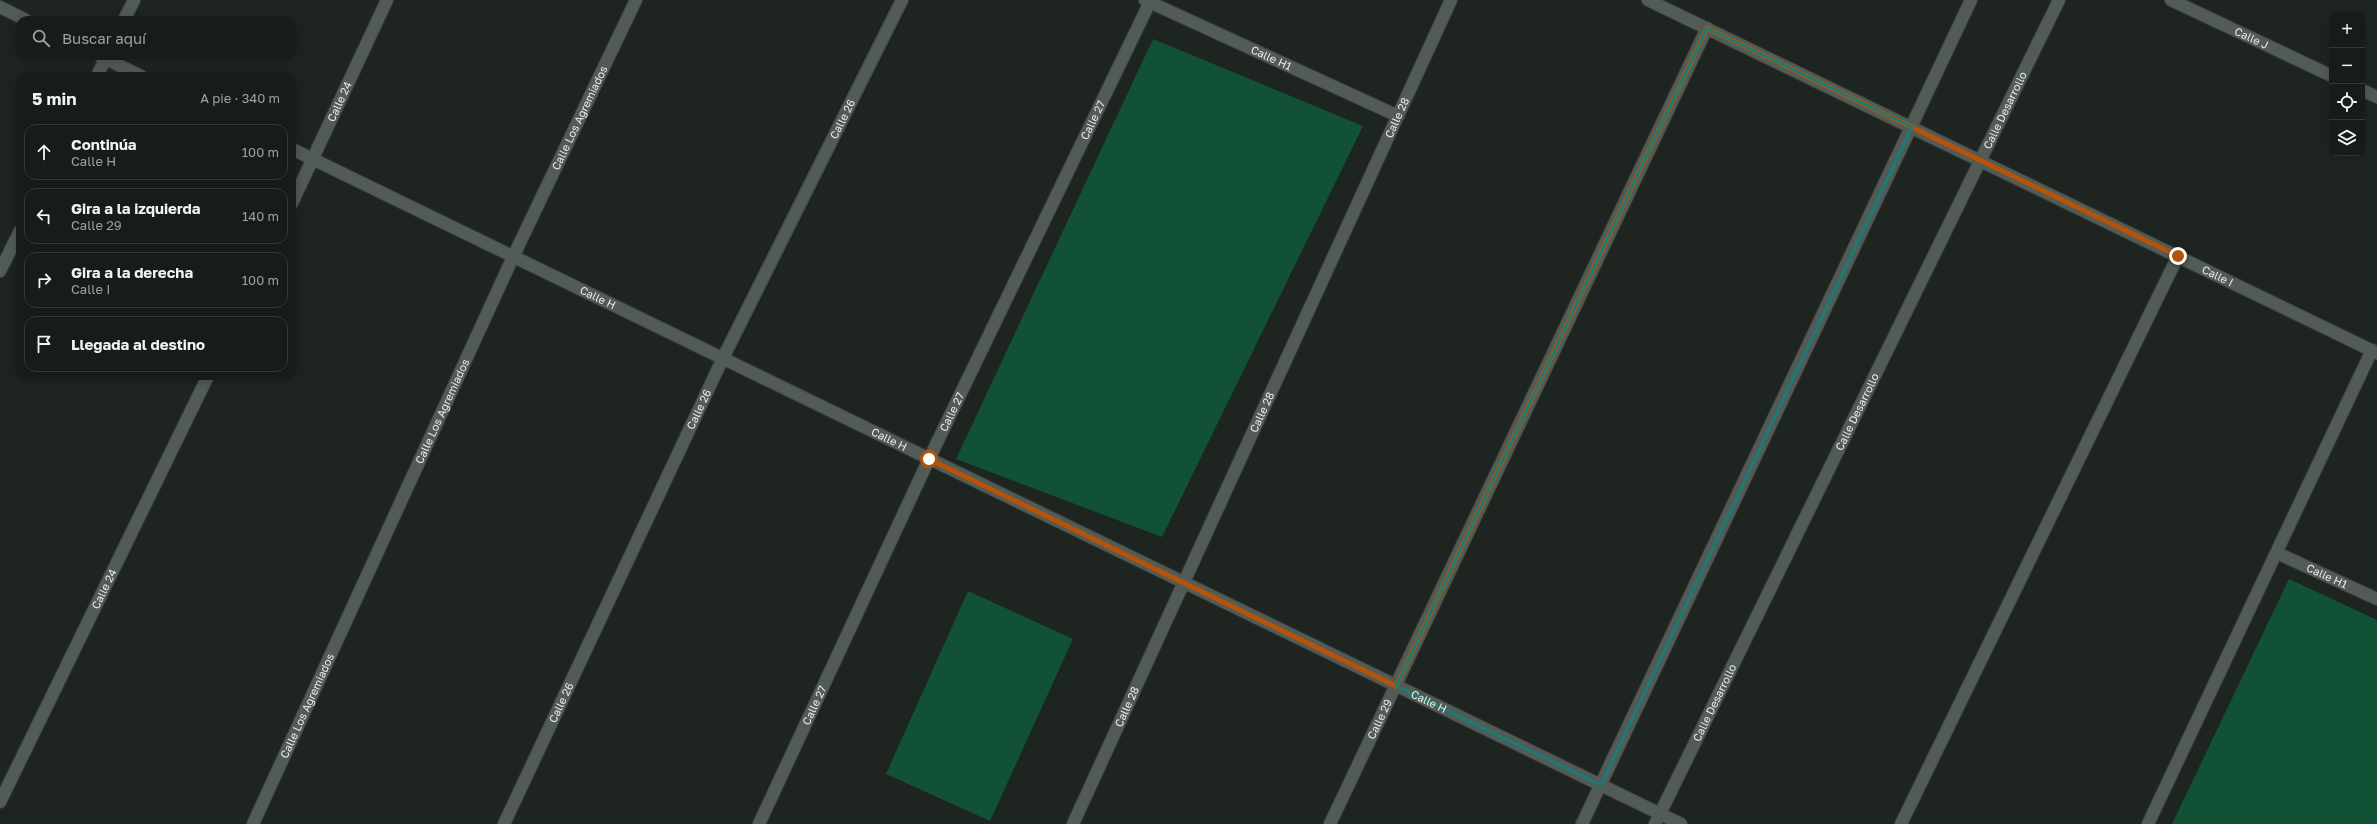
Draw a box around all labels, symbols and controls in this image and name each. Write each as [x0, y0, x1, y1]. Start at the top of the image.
map controls [2329, 12, 2365, 156]
button: + [2329, 12, 2365, 48]
search box [16, 16, 296, 60]
street label: Calle J [2233, 24, 2271, 51]
icon: search [30, 27, 52, 49]
text: Buscar aquí [62, 29, 146, 47]
street label: Calle H1 [1249, 43, 1294, 72]
button: − [2329, 48, 2365, 84]
street label: Calle Los Agremiados [549, 63, 610, 172]
street label: Calle Desarrollo [1980, 69, 2029, 151]
street label: Calle 24 [324, 79, 354, 124]
button: locate [2329, 84, 2365, 120]
text: 5 min [32, 88, 76, 109]
text: A pie · 340 m [200, 90, 280, 106]
street label: Calle 28 [1382, 95, 1411, 140]
street label: Calle 26 [827, 96, 858, 141]
street label: Calle 27 [1077, 98, 1107, 142]
button: layers [2329, 120, 2365, 156]
text: Continúa [71, 135, 137, 153]
icon: ahead [33, 141, 55, 163]
text: 100 m [242, 144, 279, 160]
text: Calle H [71, 153, 116, 169]
text: Gira a la izquierda [71, 199, 201, 217]
icon: left [33, 205, 55, 227]
text: 140 m [242, 208, 279, 224]
text: Calle 29 [71, 217, 122, 233]
route end [2169, 247, 2187, 265]
street label: Calle I [2200, 262, 2236, 289]
text: Gira a la derecha [71, 263, 193, 281]
icon: right [33, 269, 55, 291]
text: 100 m [242, 272, 279, 288]
text: Calle I [71, 281, 110, 297]
street label: Calle H [578, 283, 618, 311]
icon: arrive [33, 333, 55, 355]
text: Llegada al destino [71, 335, 205, 353]
street label: Calle Los Agremiados [412, 356, 471, 466]
street label: Calle Desarrollo [1832, 370, 1881, 452]
street label: Calle 26 [683, 387, 713, 431]
street label: Calle 27 [936, 390, 966, 433]
street label: Calle 28 [1247, 390, 1276, 434]
street label: Calle H [869, 425, 909, 453]
route start [920, 450, 938, 468]
street label: Calle H1 [2305, 561, 2350, 591]
street label: Calle 24 [88, 566, 119, 611]
street label: Calle Los Agremiados [277, 651, 336, 760]
street label: Calle Desarrollo [1690, 661, 1739, 743]
street label: Calle 26 [546, 680, 576, 725]
street label: Calle 27 [799, 683, 829, 727]
street label: Calle 28 [1111, 684, 1141, 729]
street label: Calle H [1409, 687, 1449, 715]
street label: Calle 29 [1364, 697, 1394, 741]

